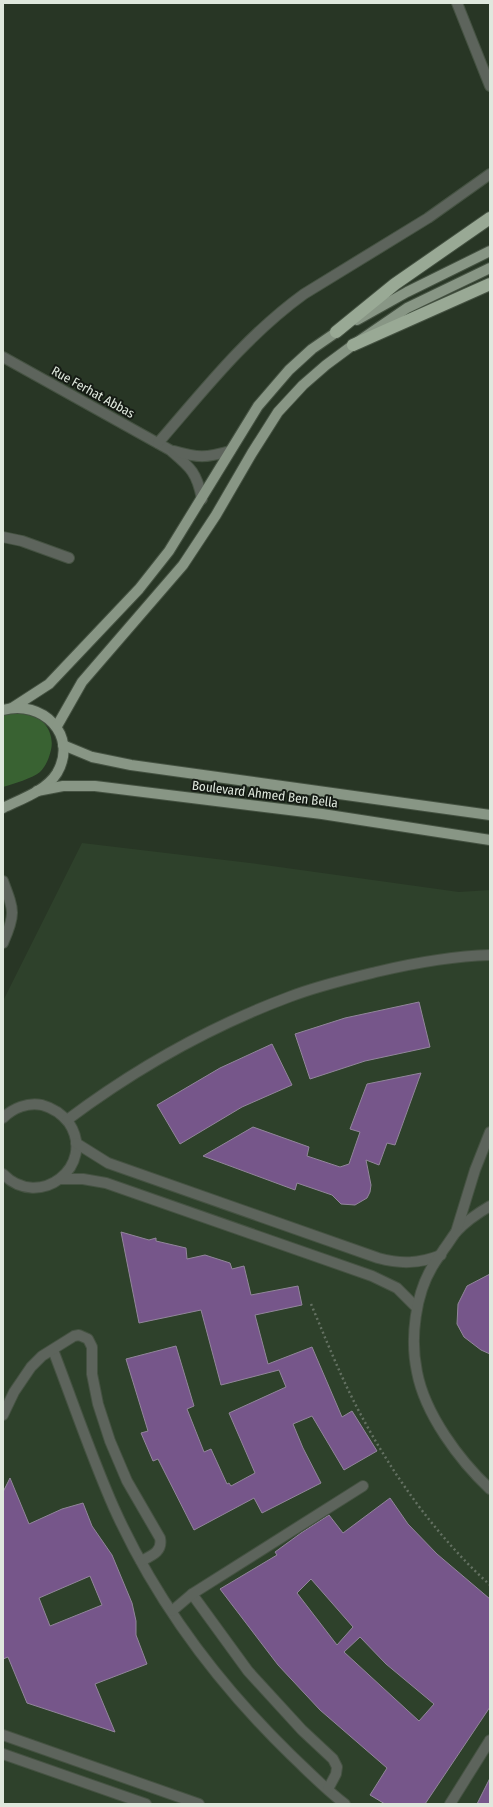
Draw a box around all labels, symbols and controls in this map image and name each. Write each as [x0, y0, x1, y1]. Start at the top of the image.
street label: Rue Ferhat Abbas [49, 363, 137, 421]
street label: Boulevard Ahmed Ben Bella [191, 778, 339, 810]

